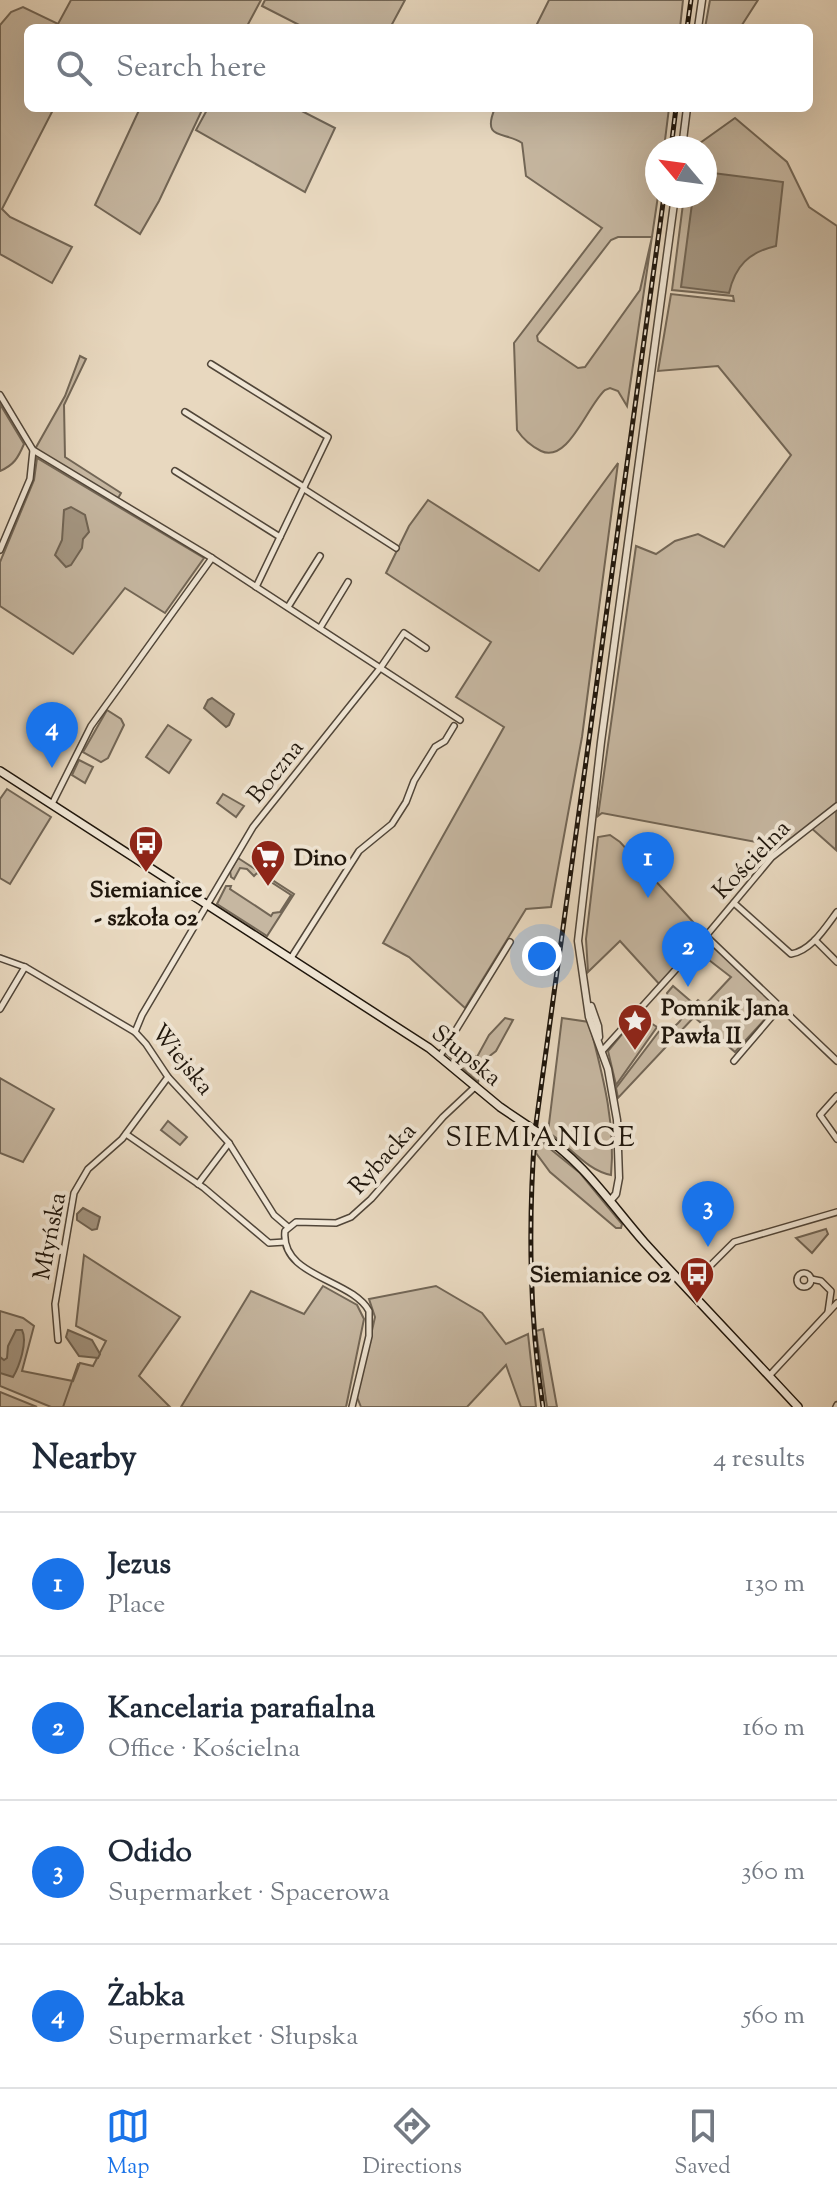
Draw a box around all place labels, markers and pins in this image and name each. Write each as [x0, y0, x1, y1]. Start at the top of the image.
pin: 4 [26, 702, 78, 768]
bus stop icon: Siemianice - szkoła 02 [127, 824, 165, 874]
pin: 1 [622, 832, 674, 898]
supermarket icon: Dino [249, 838, 287, 888]
place label: Dino [294, 842, 347, 876]
place label: Siemianice - szkoła 02 [90, 874, 202, 936]
pin: 2 [662, 921, 714, 987]
place label: Pomnik Jana Pawła II [661, 992, 790, 1054]
place icon: Pomnik Jana Pawła II [616, 1002, 654, 1052]
pin: 3 [682, 1181, 734, 1247]
bus stop icon: Siemianice 02 [678, 1255, 716, 1305]
place label: Siemianice 02 [529, 1259, 672, 1293]

